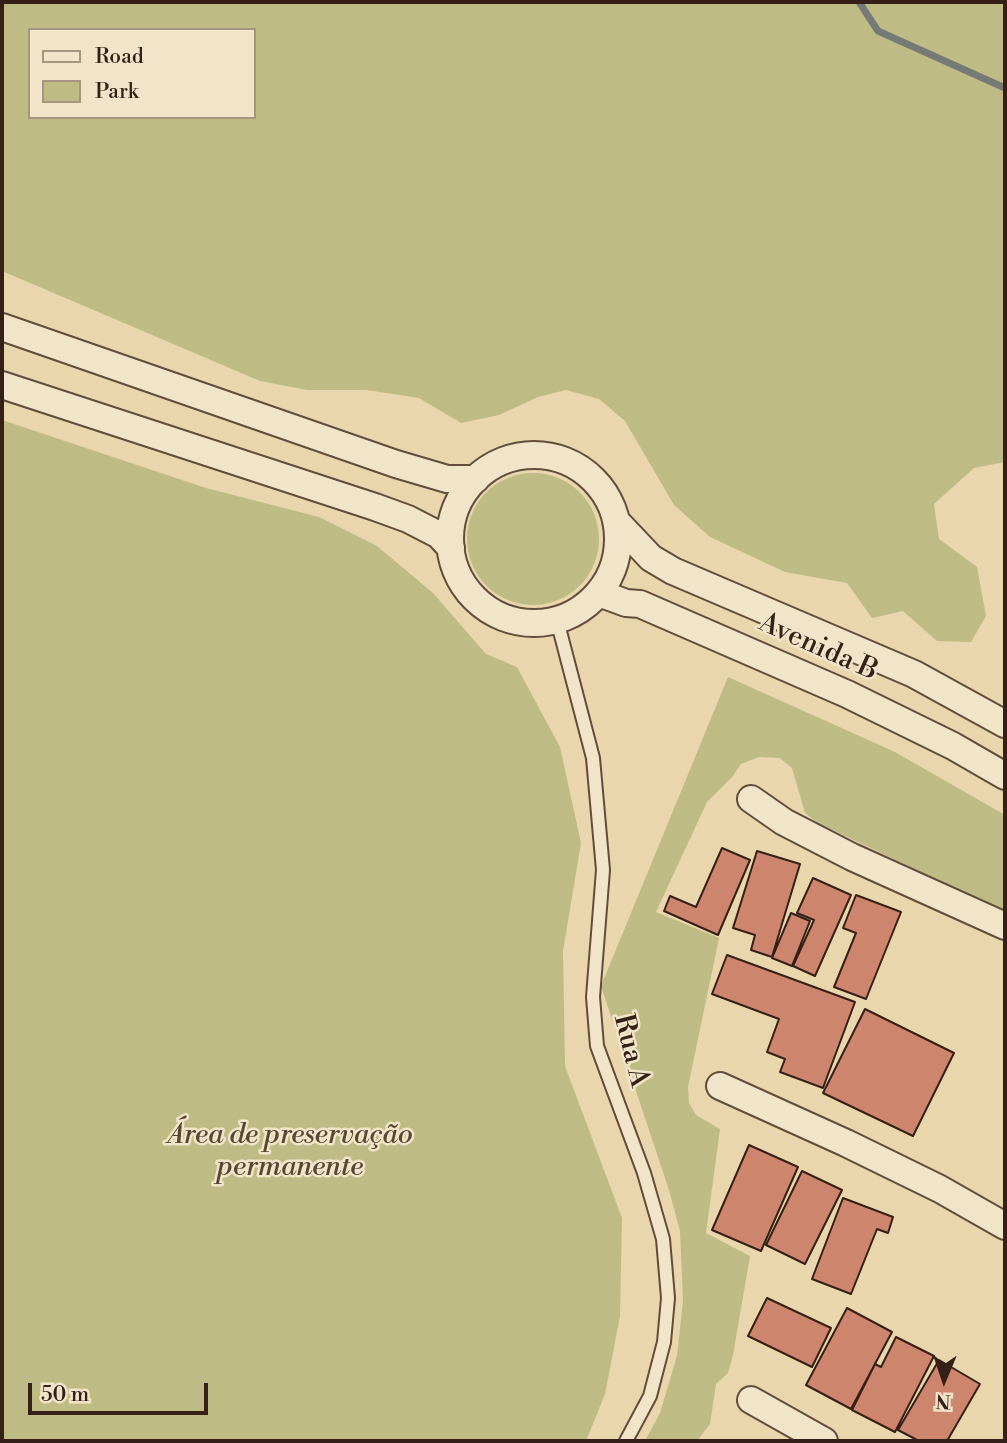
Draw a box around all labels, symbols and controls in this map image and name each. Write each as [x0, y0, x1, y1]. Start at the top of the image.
legend [28, 28, 256, 119]
text: Road [95, 44, 144, 70]
text: Park [95, 79, 139, 105]
street label: Avenida B [753, 607, 883, 689]
street label: Rua A [605, 1011, 655, 1091]
park label: Área de preservação permanente [167, 1119, 413, 1185]
north arrow [909, 1345, 979, 1415]
scale bar [32, 1370, 212, 1414]
text: 50 m [41, 1382, 89, 1408]
text: N [935, 1389, 951, 1413]

